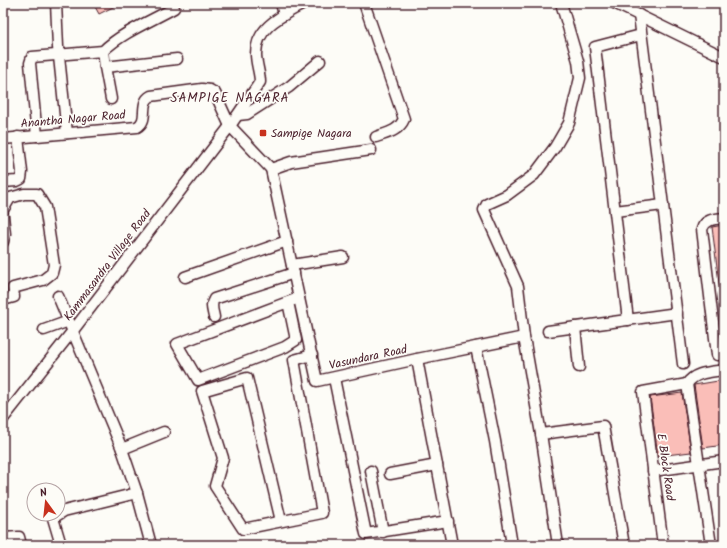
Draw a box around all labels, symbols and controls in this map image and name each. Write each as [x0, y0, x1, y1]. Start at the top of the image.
district label: SAMPIGE NAGARA [171, 88, 289, 109]
street label: Anantha Nagar Road [20, 105, 127, 134]
place label: Sampige Nagara [271, 124, 352, 143]
marker: Sampige Nagara [258, 128, 268, 138]
street label: Kammasandra Village Road [59, 205, 156, 325]
street label: Vasundara Road [327, 340, 410, 375]
street label: E Block Road [651, 432, 680, 503]
north arrow [26, 482, 66, 522]
text: N [38, 484, 49, 503]

